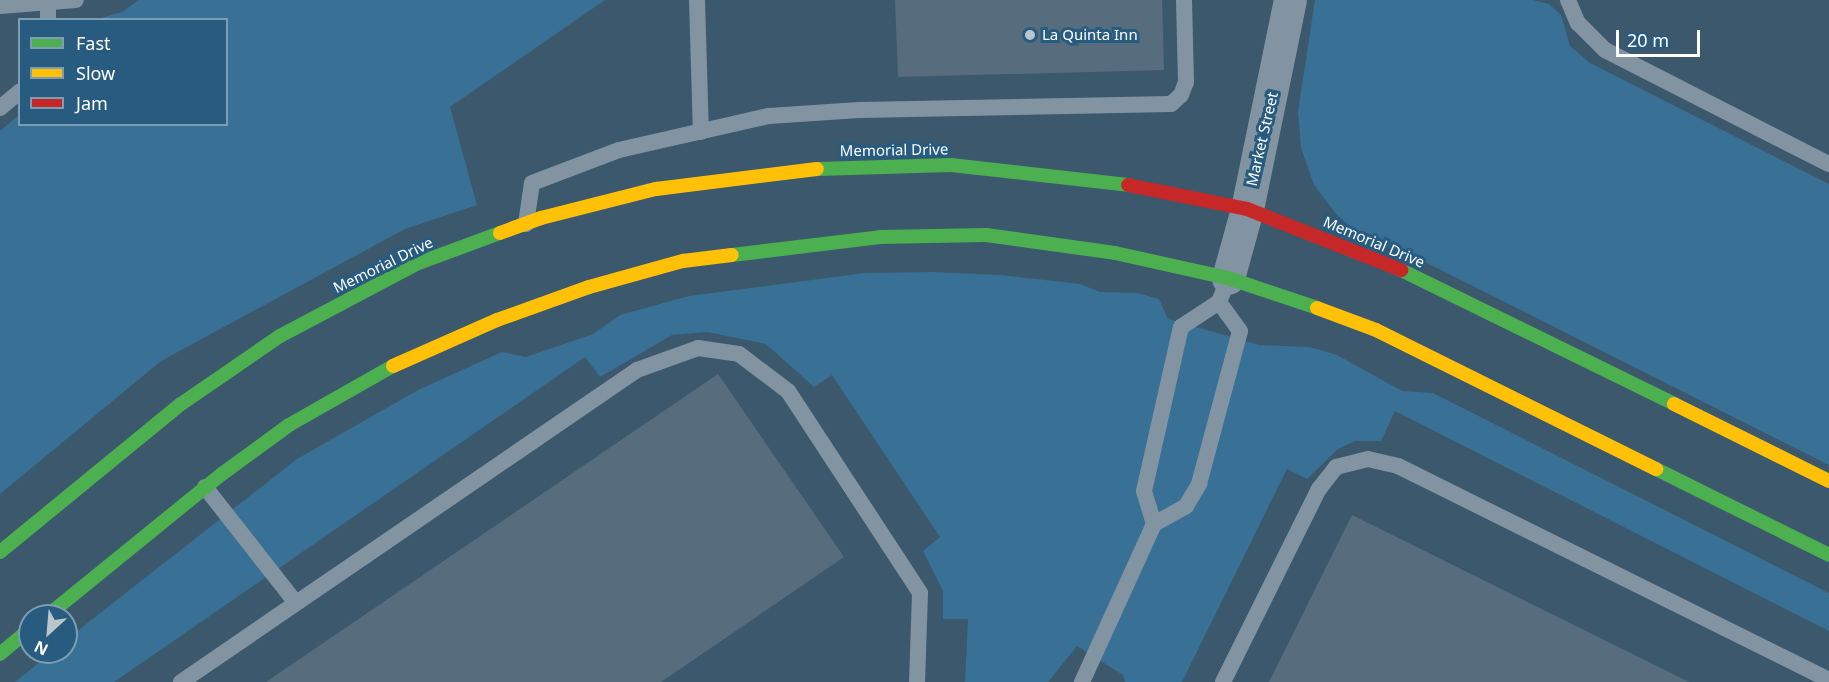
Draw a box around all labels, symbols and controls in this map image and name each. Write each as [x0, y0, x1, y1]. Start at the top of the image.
legend [18, 18, 228, 126]
scale bar [1619, 18, 1703, 56]
place label: La Quinta Inn [1042, 26, 1138, 44]
marker: La Quinta Inn [1023, 28, 1037, 42]
text: 20 m [1627, 28, 1669, 52]
text: Fast [76, 31, 111, 55]
text: Slow [76, 61, 115, 85]
street label: Market Street [1242, 90, 1282, 188]
text: Jam [76, 91, 108, 115]
street label: Memorial Drive [840, 140, 948, 160]
street label: Memorial Drive [1321, 213, 1427, 271]
street label: Memorial Drive [330, 233, 436, 297]
north arrow [18, 604, 78, 664]
text: N [30, 636, 52, 661]

